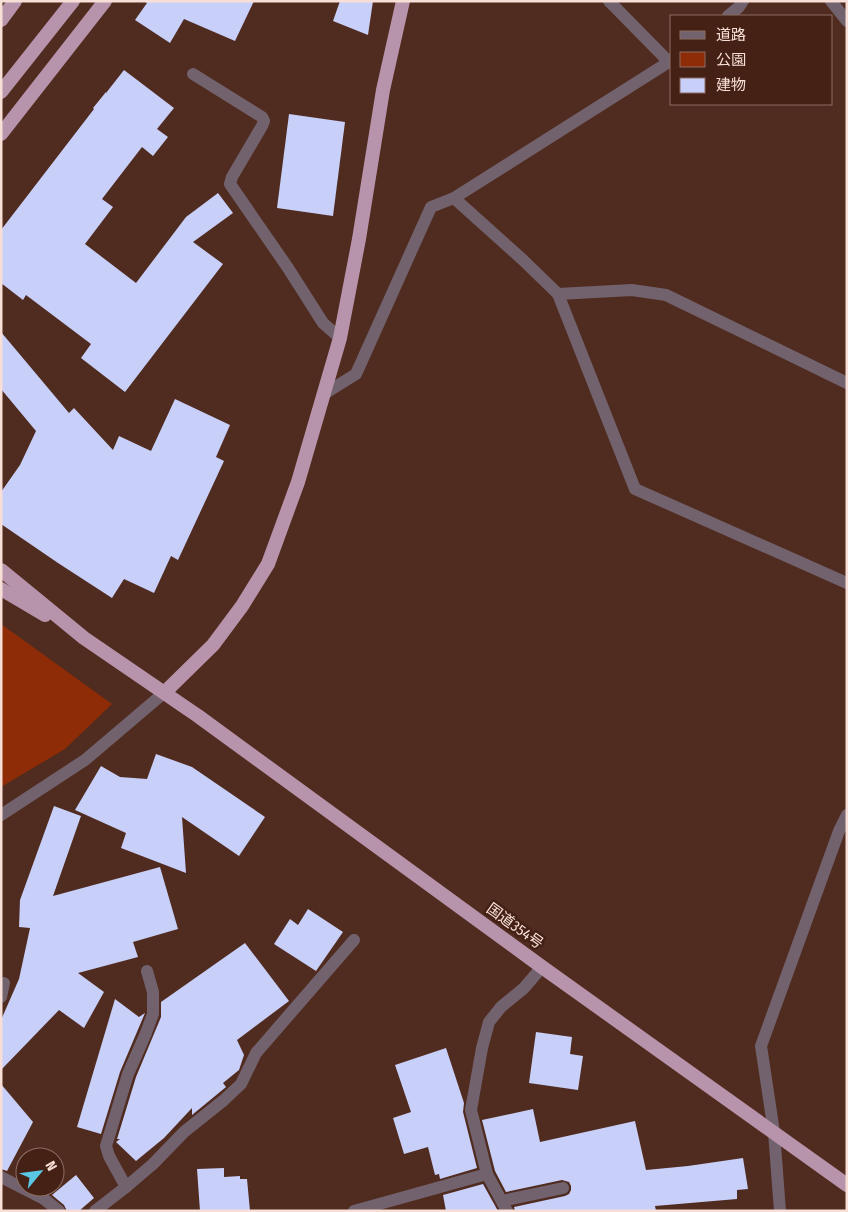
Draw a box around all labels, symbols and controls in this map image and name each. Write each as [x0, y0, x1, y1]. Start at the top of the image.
legend [670, 15, 833, 105]
text: 道路 [716, 26, 746, 44]
text: 公園 [716, 51, 746, 69]
text: 建物 [716, 76, 746, 94]
street label: 国道354号 [483, 899, 547, 953]
north arrow [15, 1147, 65, 1197]
text: N [41, 1158, 60, 1174]

